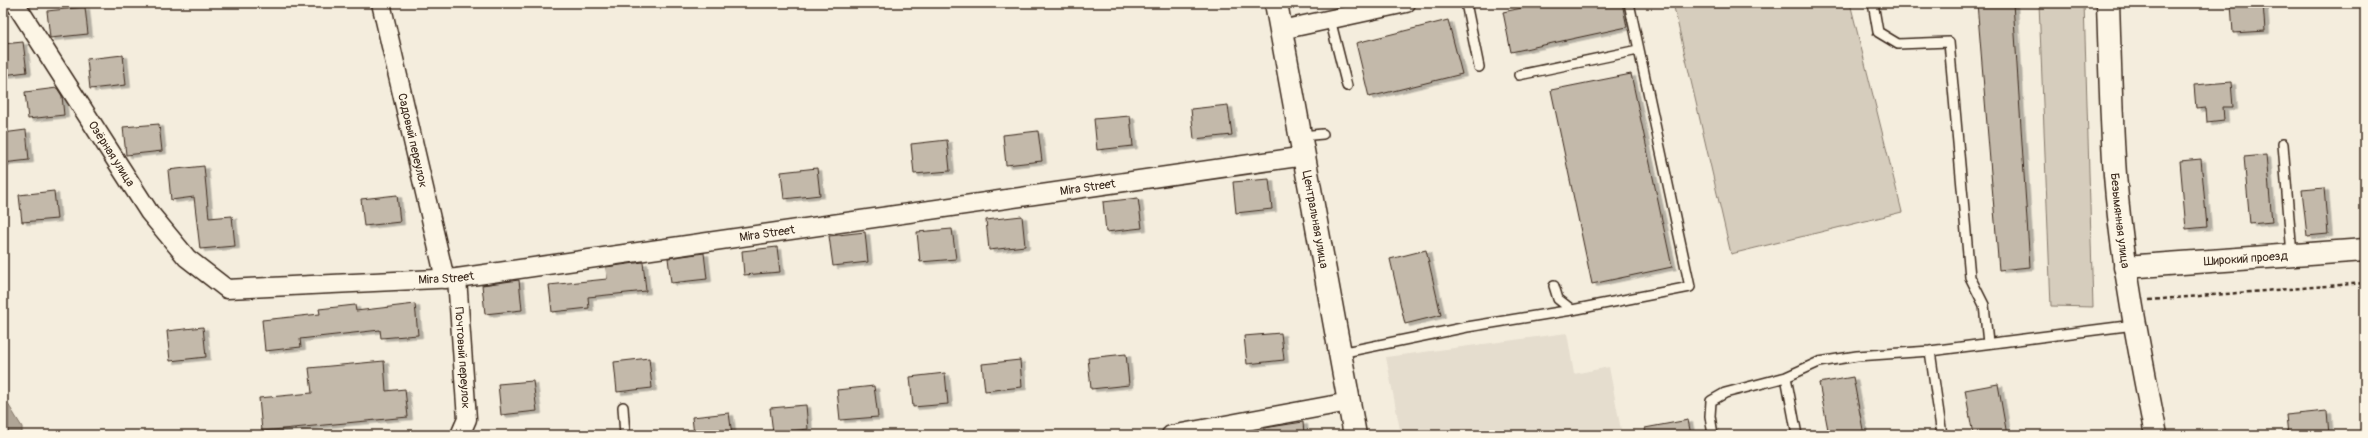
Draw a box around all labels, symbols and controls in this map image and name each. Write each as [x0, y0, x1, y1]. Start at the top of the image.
street label: Садовый переулок [394, 92, 431, 189]
street label: Озёрная улица [85, 118, 138, 190]
street label: Центральная улица [1299, 169, 1331, 270]
street label: Безымянная улица [2107, 172, 2133, 270]
street label: Mira Street [1059, 176, 1117, 199]
street label: Mira Street [738, 222, 796, 245]
street label: Широкий проезд [2203, 248, 2289, 269]
street label: Mira Street [418, 269, 475, 288]
street label: Почтовый переулок [451, 306, 473, 409]

